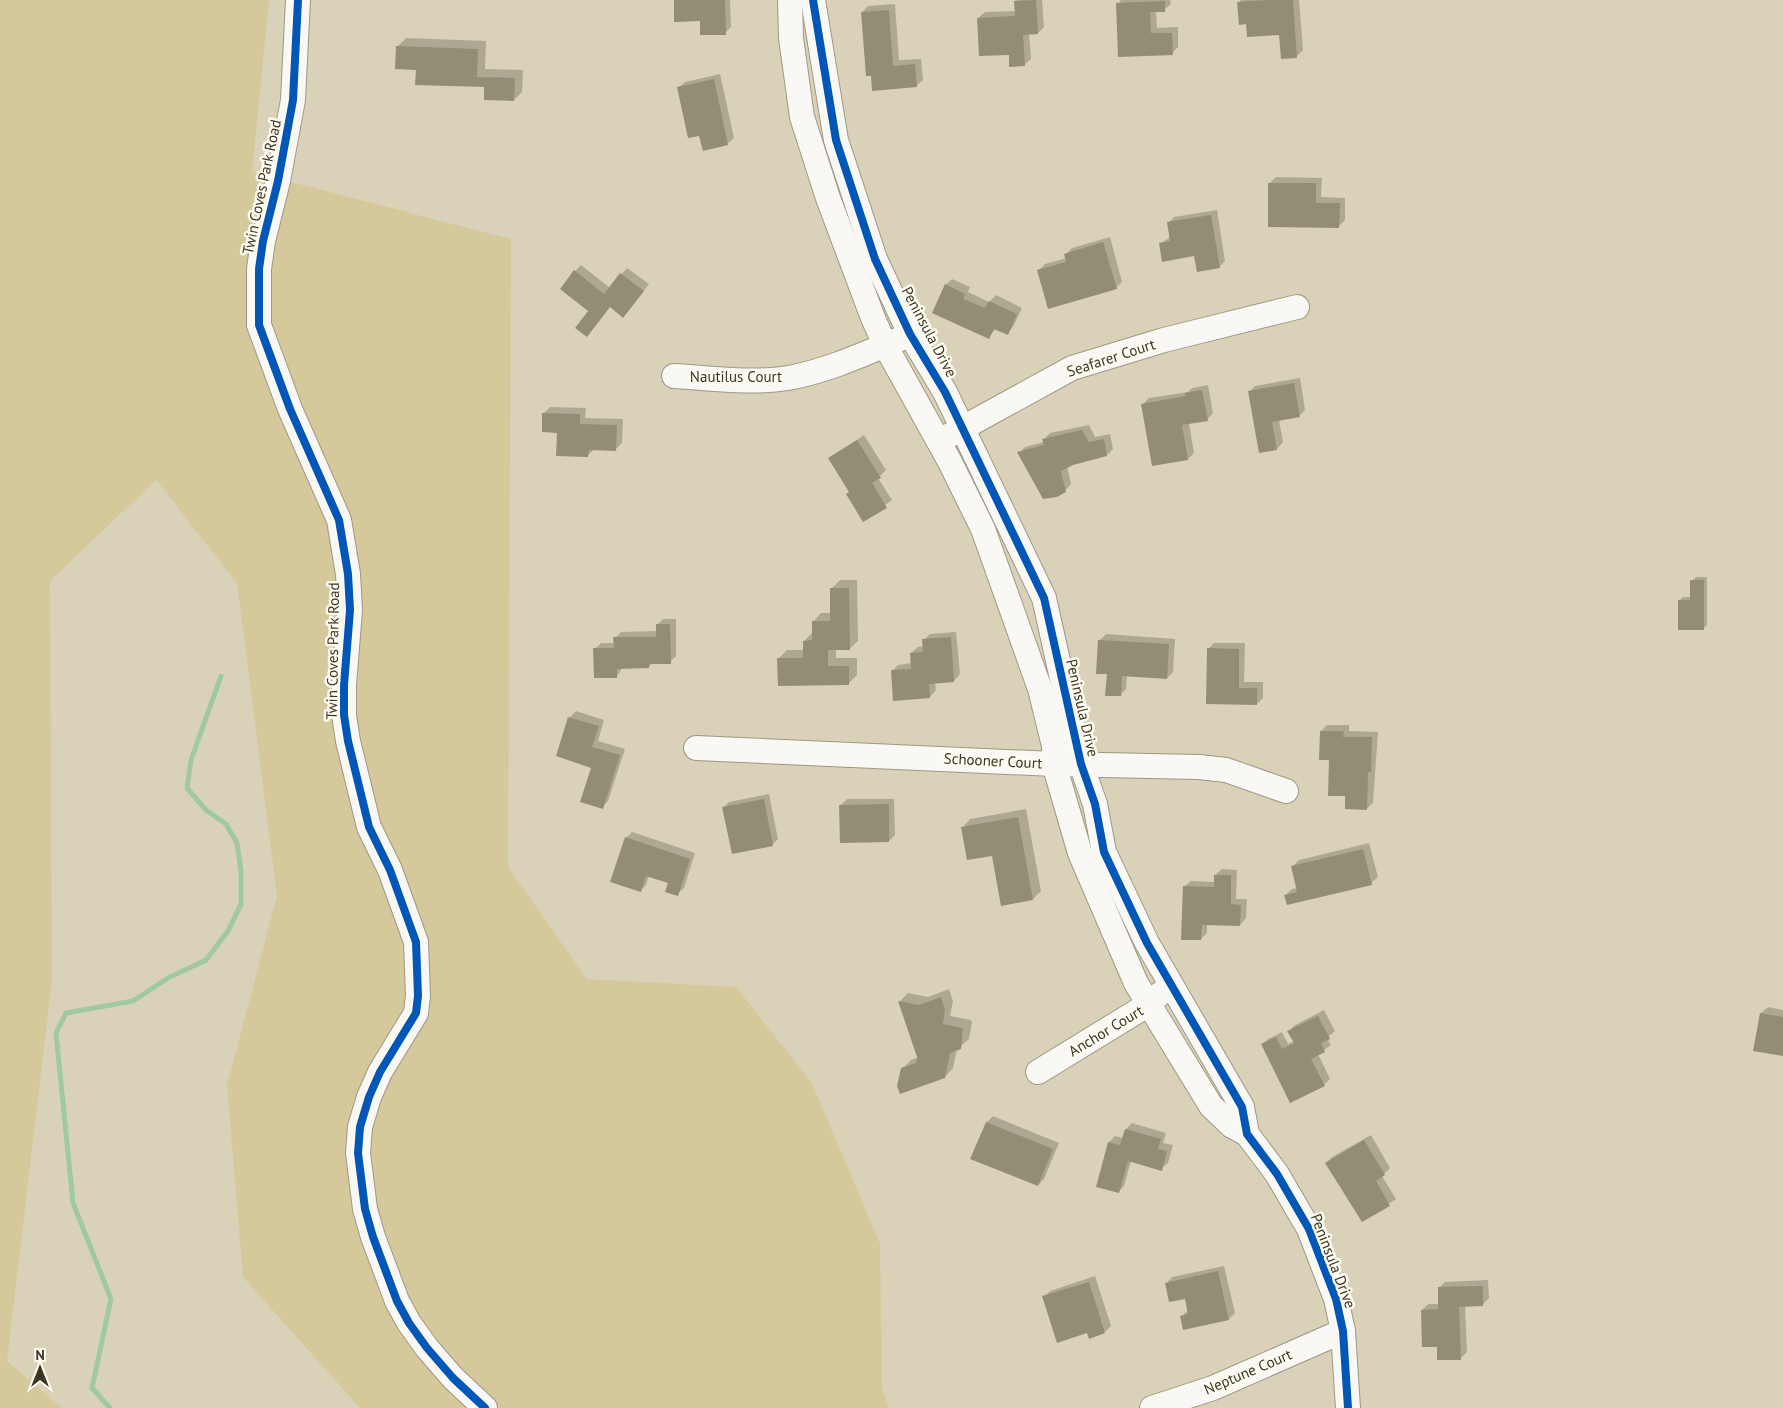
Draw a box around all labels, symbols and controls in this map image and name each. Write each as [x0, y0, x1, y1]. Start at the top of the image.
street label: Twin Coves Park Road [238, 118, 285, 256]
street label: Peninsula Drive [898, 283, 961, 380]
street label: Seafarer Court [1064, 334, 1157, 381]
street label: Nautilus Court [690, 367, 782, 386]
street label: Twin Coves Park Road [322, 582, 343, 720]
street label: Peninsula Drive [1062, 657, 1103, 759]
street label: Schooner Court [943, 748, 1043, 773]
street label: Anchor Court [1065, 1001, 1147, 1060]
street label: Peninsula Drive [1307, 1211, 1360, 1311]
north arrow [15, 1343, 65, 1393]
street label: Neptune Court [1201, 1345, 1295, 1399]
text: N [35, 1346, 45, 1364]

